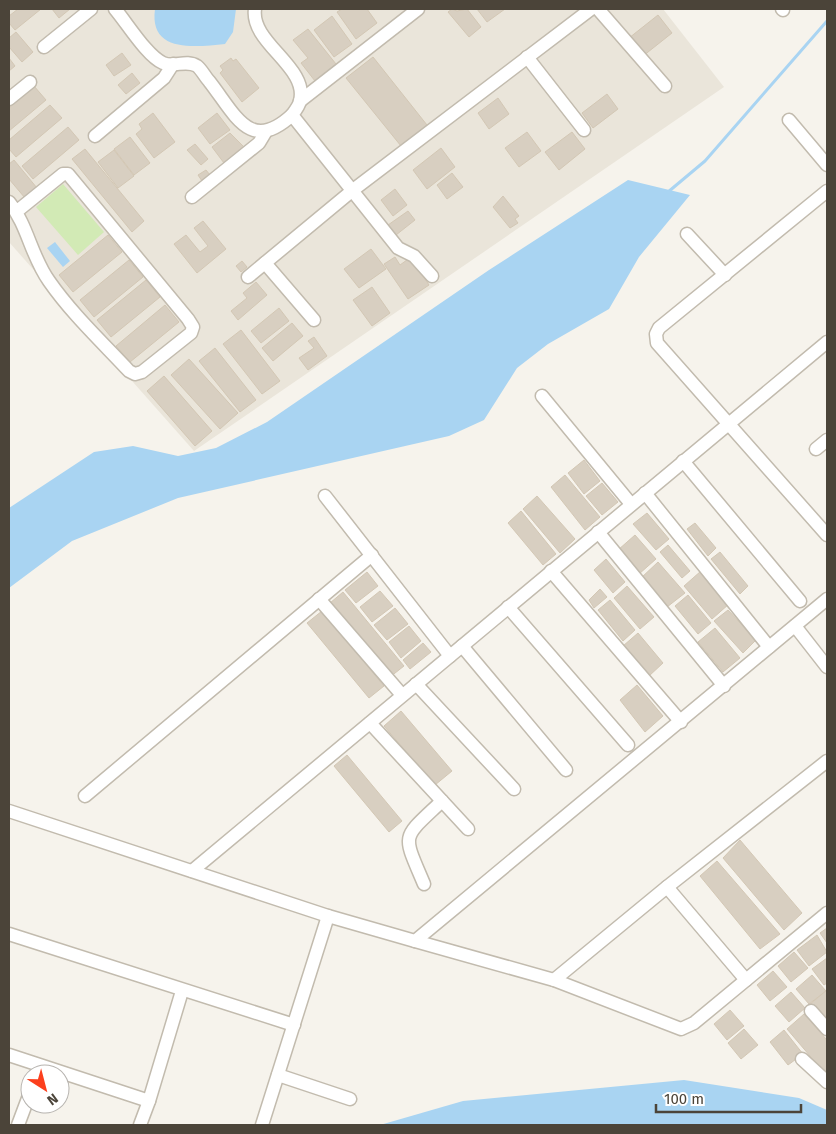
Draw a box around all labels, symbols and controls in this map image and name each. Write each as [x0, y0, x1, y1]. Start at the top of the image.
north arrow [20, 1064, 70, 1114]
scale bar [656, 1082, 801, 1114]
text: N [44, 1090, 61, 1109]
text: 100 m [664, 1090, 704, 1108]

